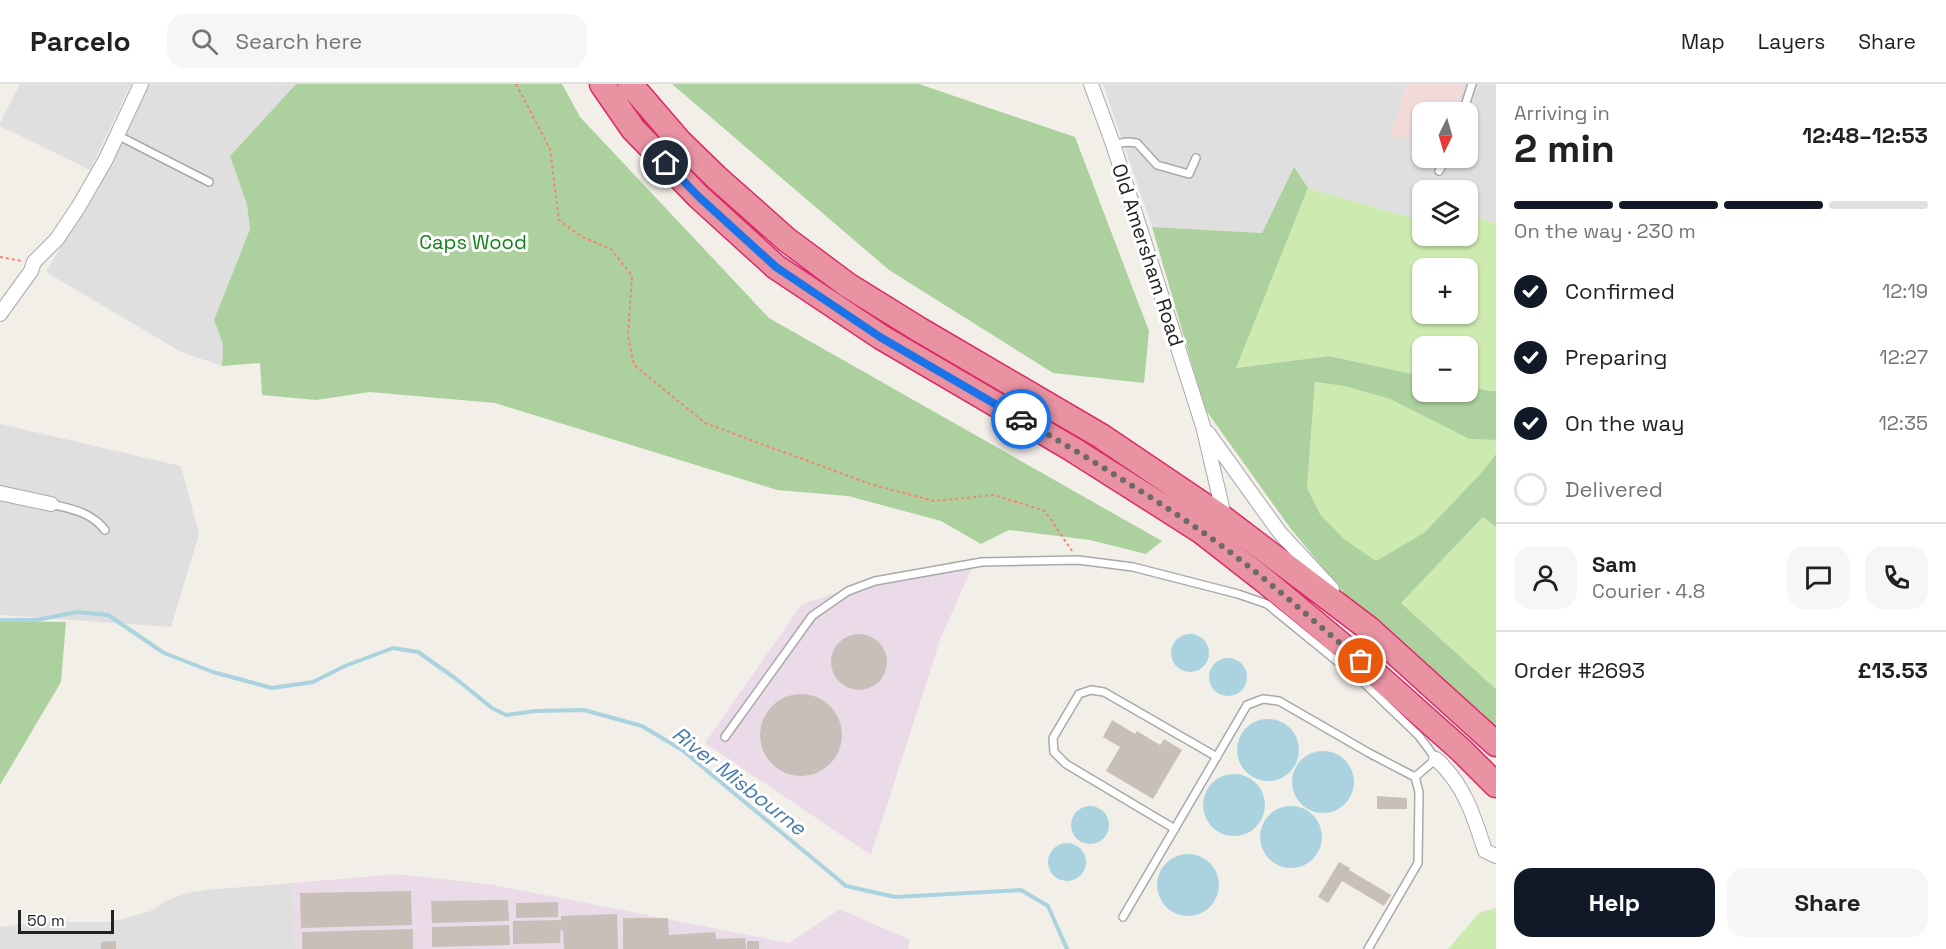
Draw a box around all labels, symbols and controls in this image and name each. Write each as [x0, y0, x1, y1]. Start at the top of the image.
search box [167, 14, 587, 68]
text: Parcelo [30, 23, 131, 59]
icon: search [188, 25, 221, 58]
text: Search here [236, 27, 362, 55]
text: Map [1681, 28, 1725, 55]
text: Layers [1758, 28, 1825, 55]
text: Share [1858, 28, 1916, 55]
text: Arriving in [1514, 100, 1610, 126]
north arrow [1412, 102, 1478, 168]
map controls [1412, 102, 1478, 402]
text: 12:48–12:53 [1802, 121, 1928, 149]
text: 2 min [1514, 124, 1615, 173]
pin [640, 137, 691, 188]
icon: home [649, 146, 682, 179]
street label: Old Amersham Road [1106, 160, 1190, 350]
button: layers [1412, 180, 1478, 246]
text: On the way · 230 m [1514, 218, 1696, 244]
park label: Caps Wood [419, 229, 527, 255]
button: + [1412, 258, 1478, 324]
icon: check [1514, 275, 1547, 308]
text: Confirmed [1565, 277, 1675, 305]
text: 12:19 [1882, 278, 1928, 304]
button: − [1412, 336, 1478, 402]
icon: check [1514, 341, 1547, 374]
text: Preparing [1565, 343, 1667, 371]
text: 12:27 [1879, 344, 1928, 370]
courier [991, 389, 1051, 449]
icon: car [1005, 403, 1038, 436]
icon: check [1514, 407, 1547, 440]
text: On the way [1565, 409, 1684, 437]
text: 12:35 [1878, 410, 1928, 436]
text: Delivered [1565, 475, 1663, 503]
button: person [1514, 546, 1577, 609]
button: chat [1787, 546, 1850, 609]
button: phone [1865, 546, 1928, 609]
text: Sam [1592, 550, 1637, 578]
text: Courier · 4.8 [1592, 578, 1705, 604]
pin [1335, 635, 1386, 686]
icon: bag [1344, 644, 1377, 677]
text: Order #2693 [1514, 656, 1645, 684]
text: £13.53 [1858, 656, 1928, 684]
water label: River Misbourne [667, 720, 813, 842]
button: Help [1514, 868, 1715, 937]
button: Share [1727, 868, 1928, 937]
scale bar [18, 907, 114, 934]
text: 50 m [27, 910, 65, 931]

